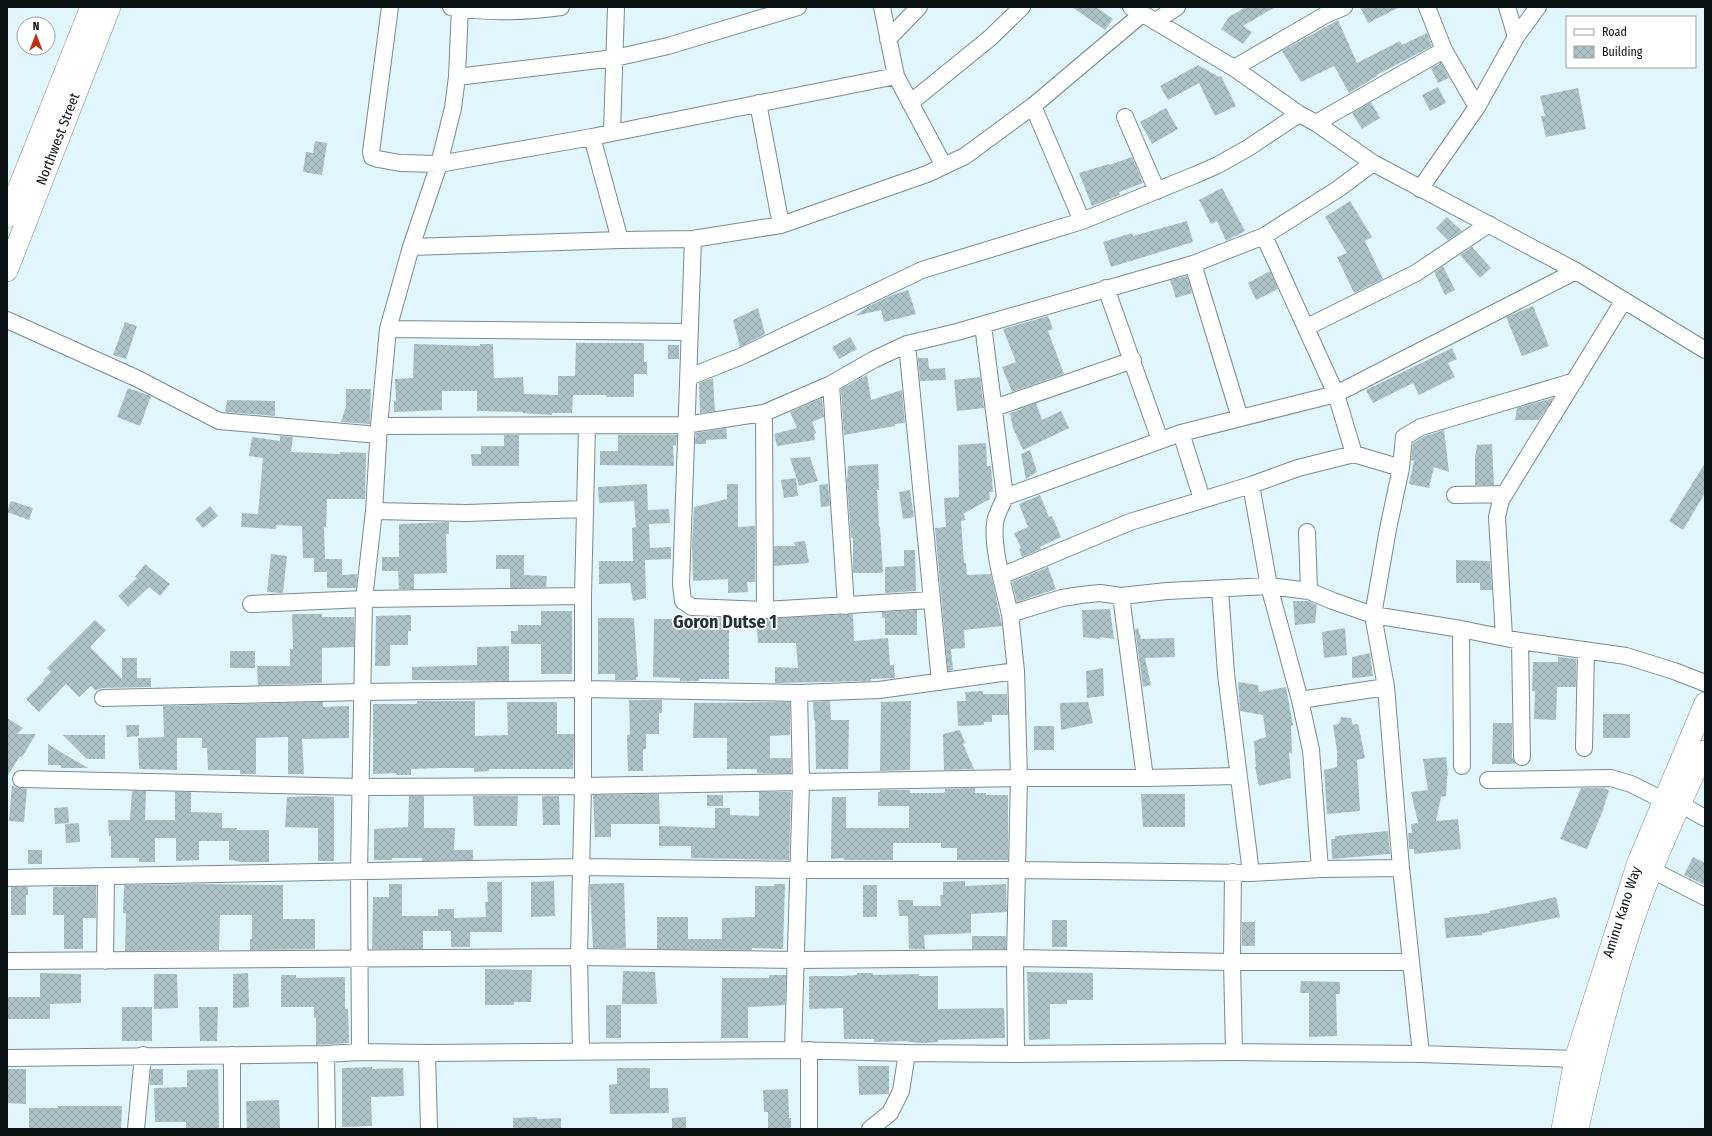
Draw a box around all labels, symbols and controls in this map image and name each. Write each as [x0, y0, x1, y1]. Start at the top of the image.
north arrow [16, 16, 56, 56]
legend [1566, 16, 1696, 68]
text: N [33, 20, 39, 33]
text: Road [1602, 25, 1627, 39]
text: Building [1602, 45, 1643, 59]
street label: Northwest Street [33, 90, 83, 187]
district label: Goron Dutse 1 [673, 611, 777, 633]
street label: Aminu Kano Way [1599, 864, 1645, 960]

